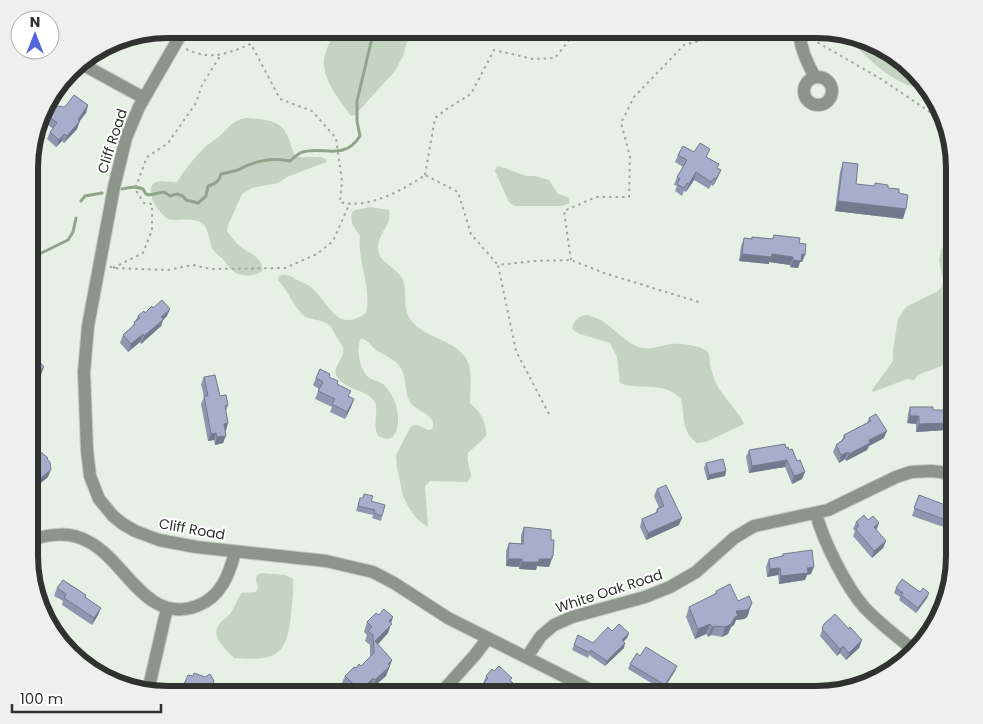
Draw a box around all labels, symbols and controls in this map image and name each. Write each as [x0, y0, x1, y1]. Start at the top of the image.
north arrow [10, 10, 60, 60]
text: N [30, 12, 40, 32]
street label: Cliff Road [92, 106, 132, 176]
street label: Cliff Road [157, 513, 227, 545]
street label: White Oak Road [553, 564, 665, 618]
scale bar [12, 682, 161, 714]
text: 100 m [20, 688, 63, 709]

